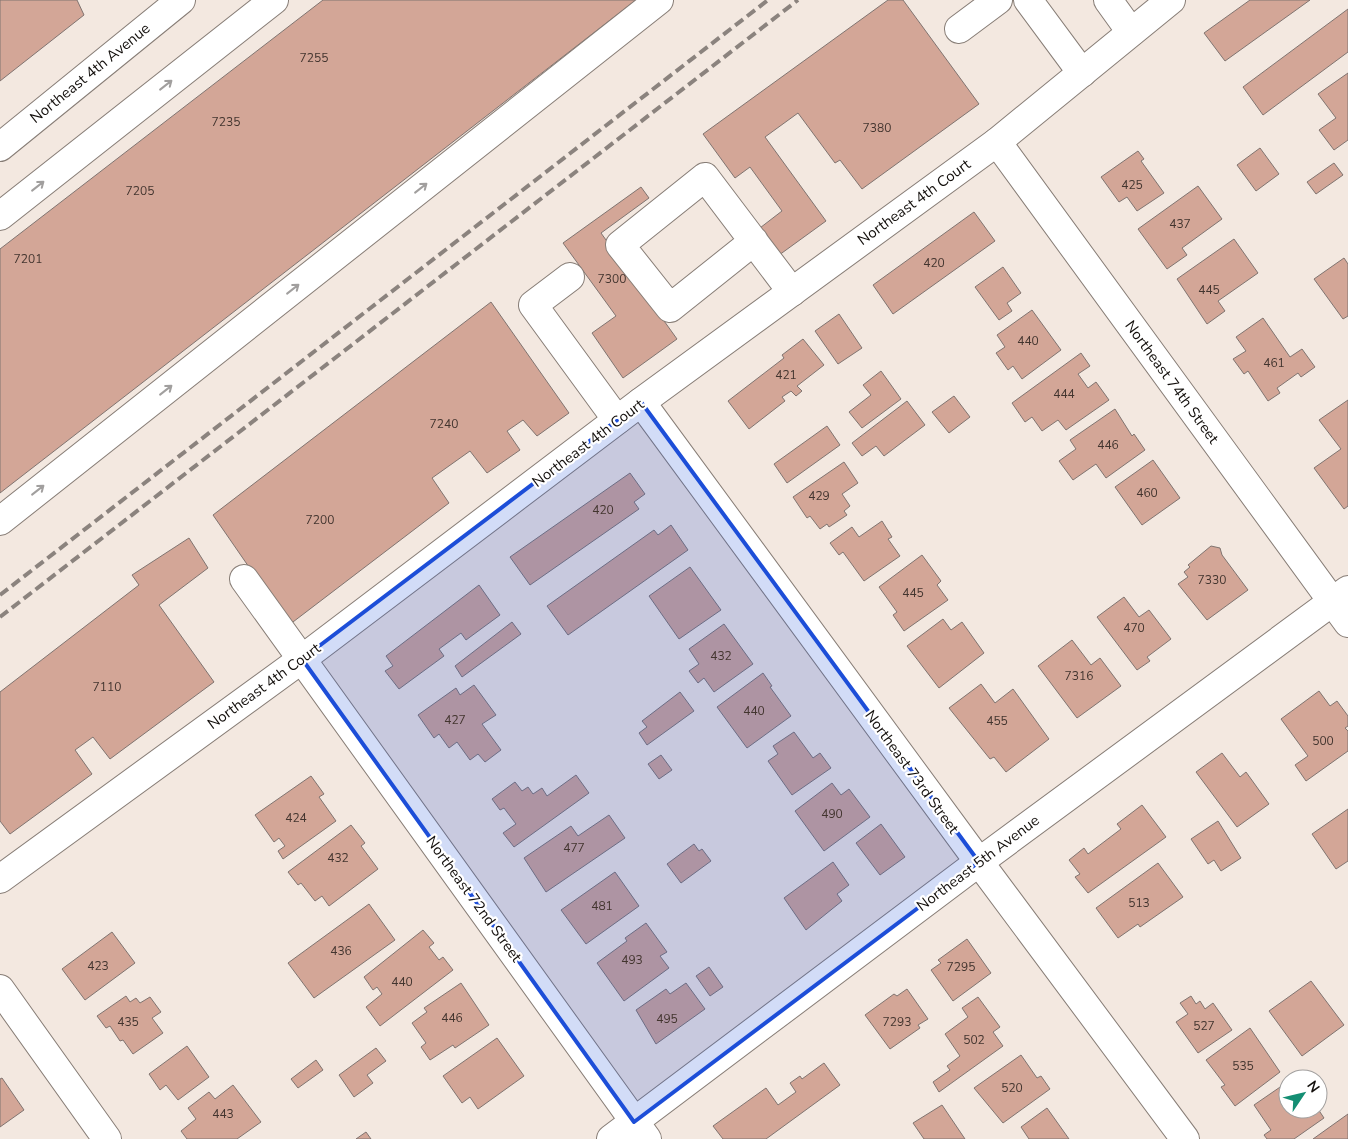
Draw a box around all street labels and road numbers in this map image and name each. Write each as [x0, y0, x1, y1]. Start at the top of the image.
street label: Northeast 4th Avenue [26, 18, 154, 128]
street label: Northeast 4th Court [853, 154, 975, 250]
street label: Northeast 74th Street [1121, 316, 1224, 448]
street label: Northeast 4th Court [528, 394, 649, 492]
street label: Northeast 4th Court [203, 638, 325, 734]
street label: Northeast 73rd Street [860, 706, 964, 838]
street label: Northeast 5th Avenue [913, 810, 1043, 916]
street label: Northeast 72nd Street [421, 832, 527, 967]

